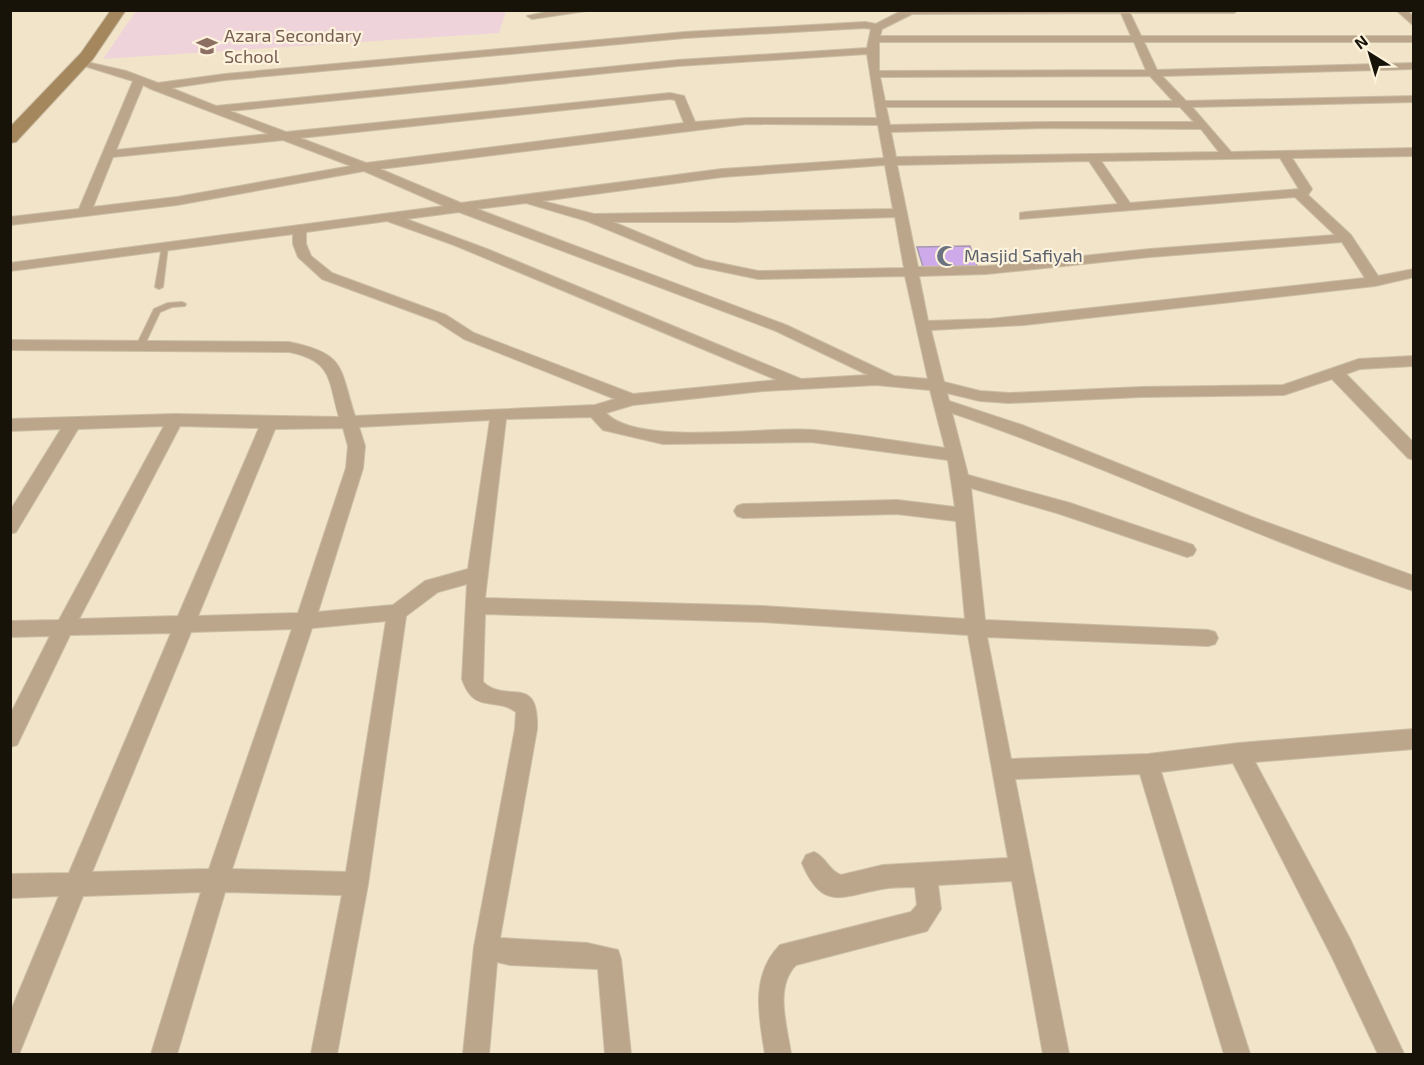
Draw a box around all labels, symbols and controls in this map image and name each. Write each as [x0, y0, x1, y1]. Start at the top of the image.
place label: Azara Secondary School [224, 24, 362, 67]
north arrow [1340, 24, 1400, 84]
text: N [1350, 31, 1371, 53]
school or university icon: Azara Secondary School [195, 34, 219, 58]
mosque icon: Masjid Safiyah [935, 244, 959, 268]
place label: Masjid Safiyah [964, 244, 1083, 266]

